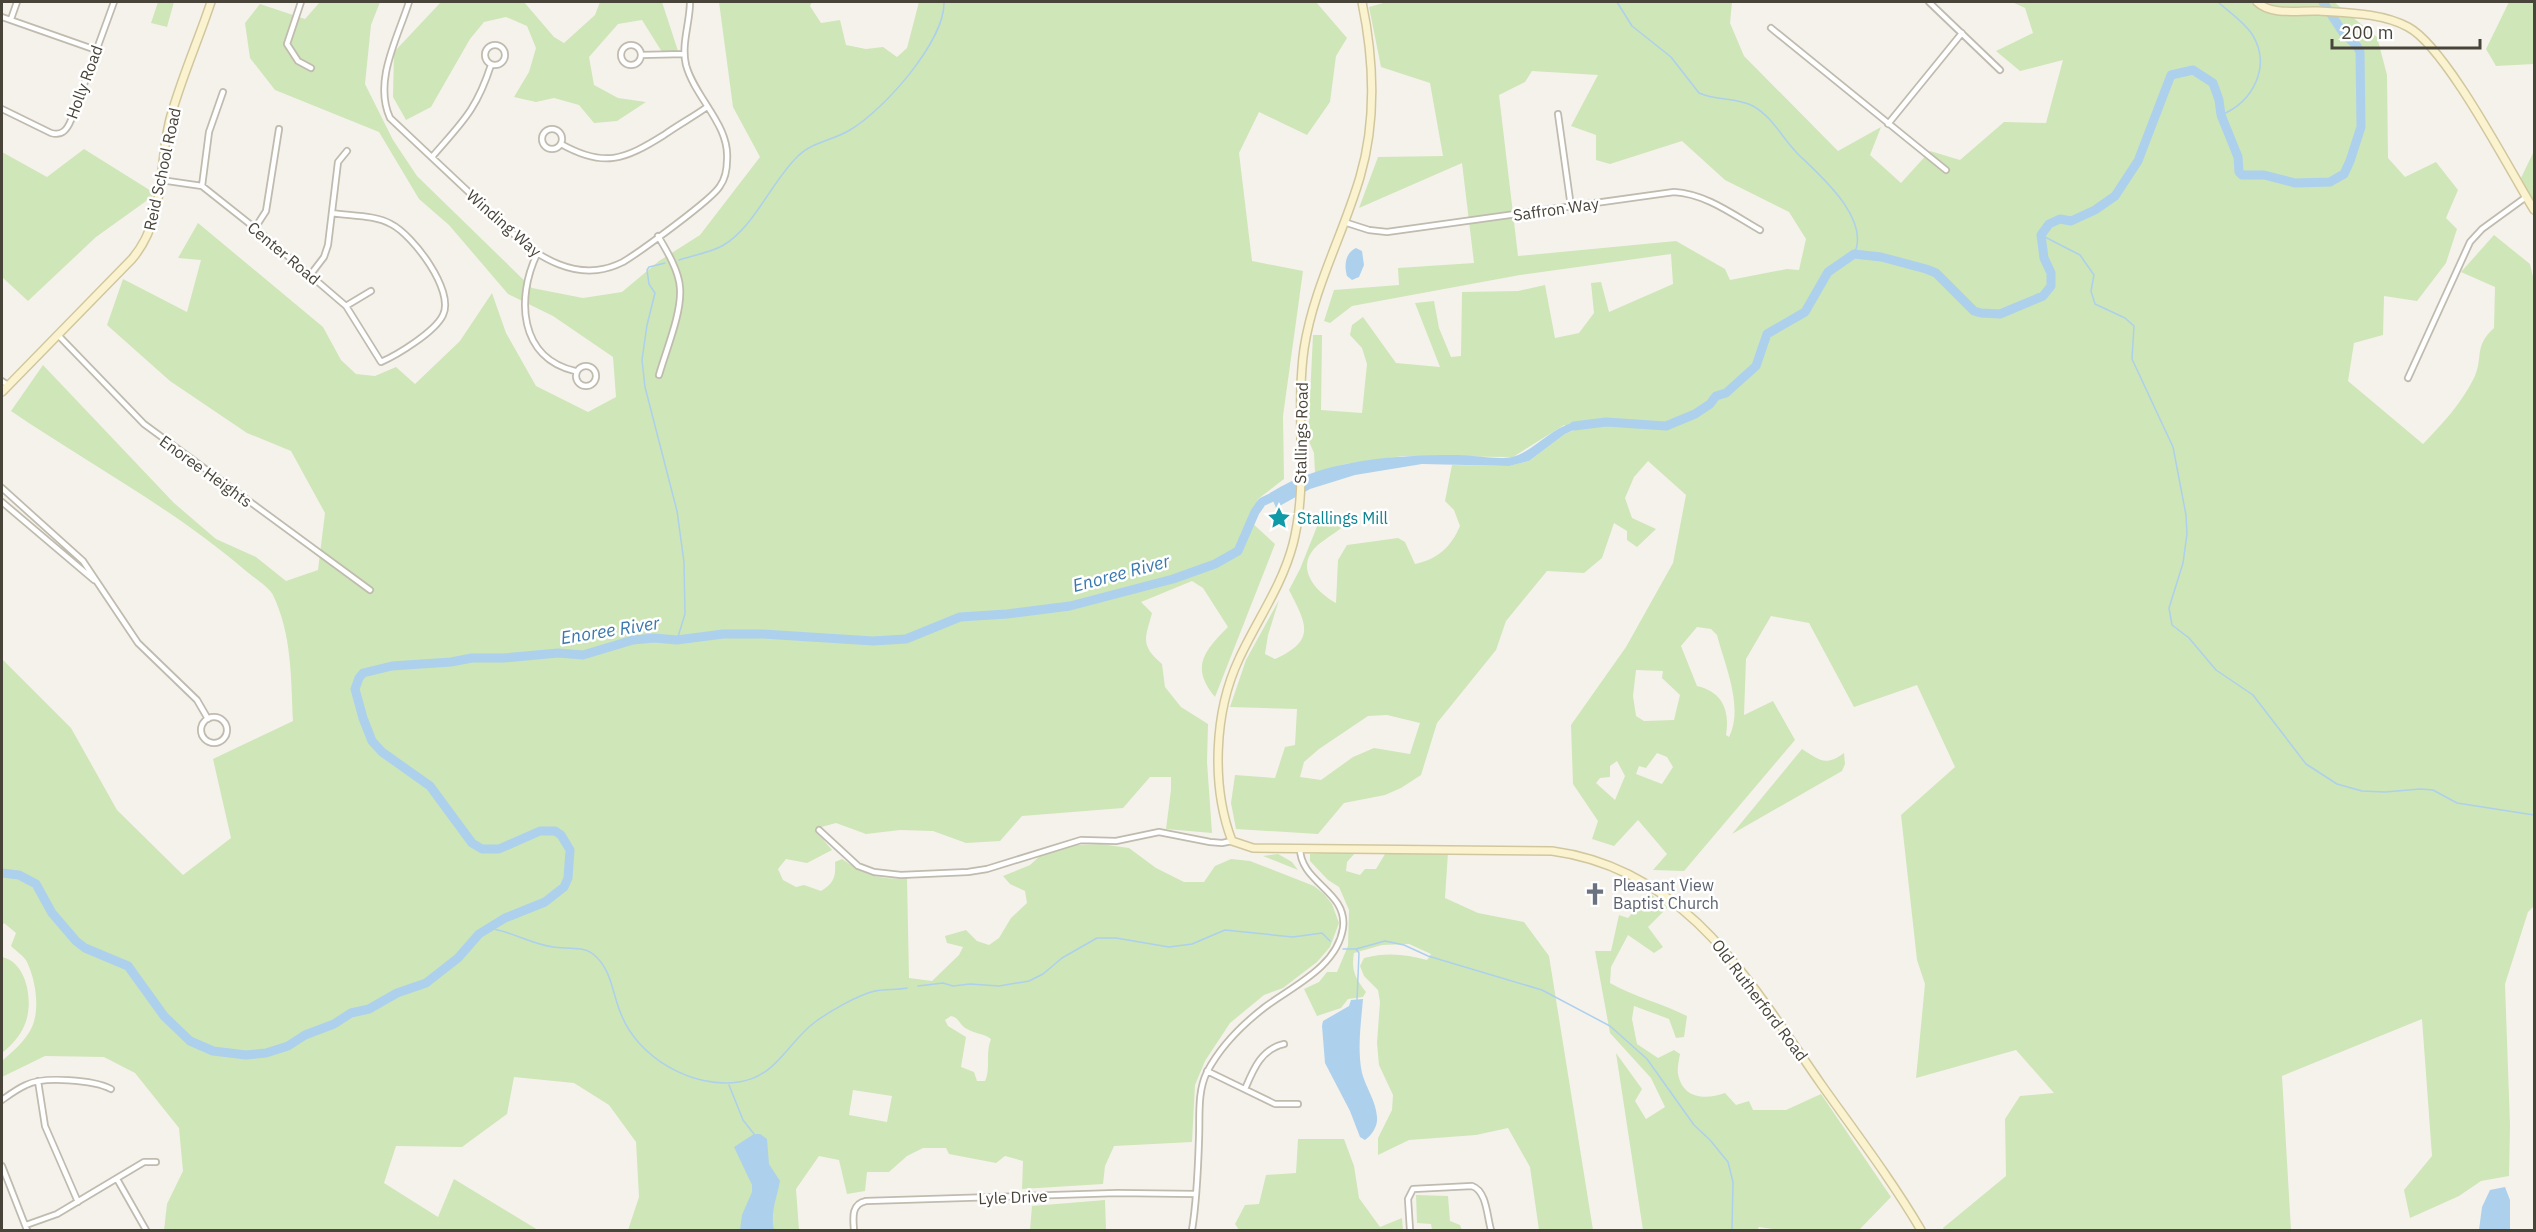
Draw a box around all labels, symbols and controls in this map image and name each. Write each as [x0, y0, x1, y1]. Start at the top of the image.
scale bar [2332, 12, 2480, 50]
text: 200 m [2341, 21, 2393, 44]
street label: Holly Road [61, 42, 107, 122]
street label: Reid School Road [139, 106, 185, 232]
street label: Winding Way [463, 185, 545, 261]
street label: Saffron Way [1512, 193, 1600, 225]
street label: Center Road [244, 217, 324, 289]
street label: Stallings Road [1290, 382, 1312, 484]
street label: Enoree Heights [156, 431, 256, 511]
place icon: Stallings Mill [1266, 505, 1292, 531]
place label: Stallings Mill [1297, 508, 1388, 528]
water label: Enoree River [1070, 549, 1173, 597]
water label: Enoree River [559, 611, 661, 649]
place label: Pleasant View Baptist Church [1613, 875, 1719, 913]
church icon: Pleasant View Baptist Church [1582, 881, 1608, 907]
street label: Old Rutherford Road [1708, 935, 1812, 1065]
street label: Lyle Drive [978, 1186, 1048, 1208]

